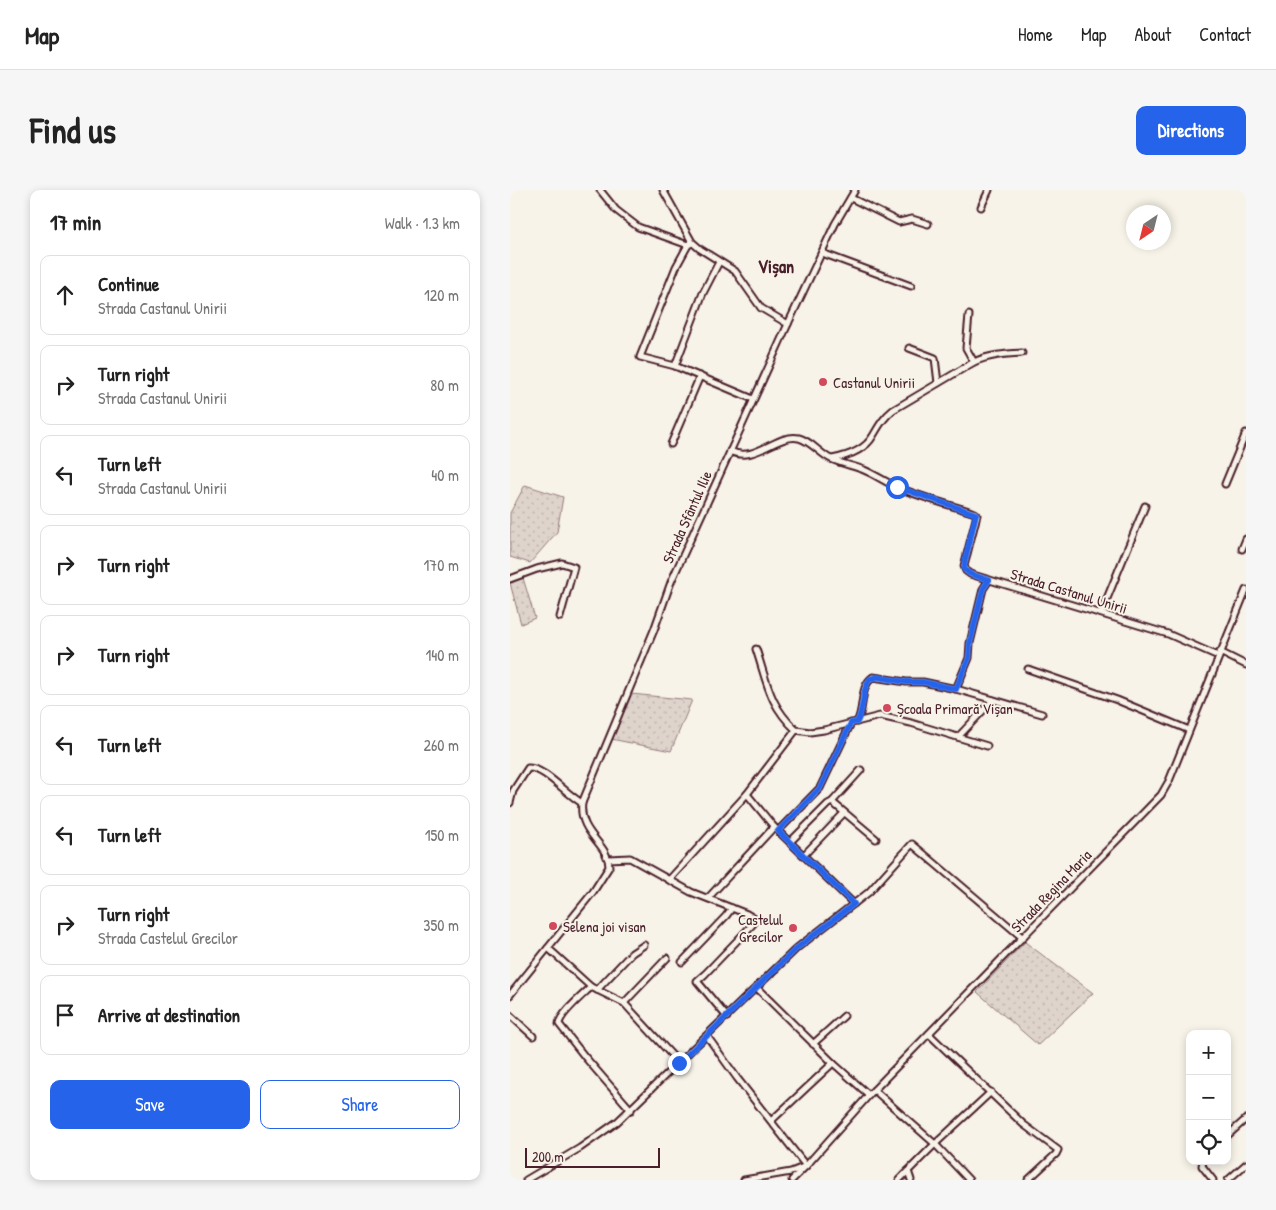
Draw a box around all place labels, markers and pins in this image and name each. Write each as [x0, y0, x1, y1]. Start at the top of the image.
place label: Castanul Unirii [833, 372, 915, 393]
marker: Castanul Unirii [817, 376, 829, 388]
place label: Școala Primară Vișan [897, 698, 1013, 719]
marker: Școala Primară Vișan [881, 702, 893, 714]
place label: Castelul Grecilor [738, 909, 783, 947]
place label: Selena joi visan [563, 916, 646, 937]
marker: Selena joi visan [547, 920, 559, 932]
marker: Castelul Grecilor [787, 922, 799, 934]

